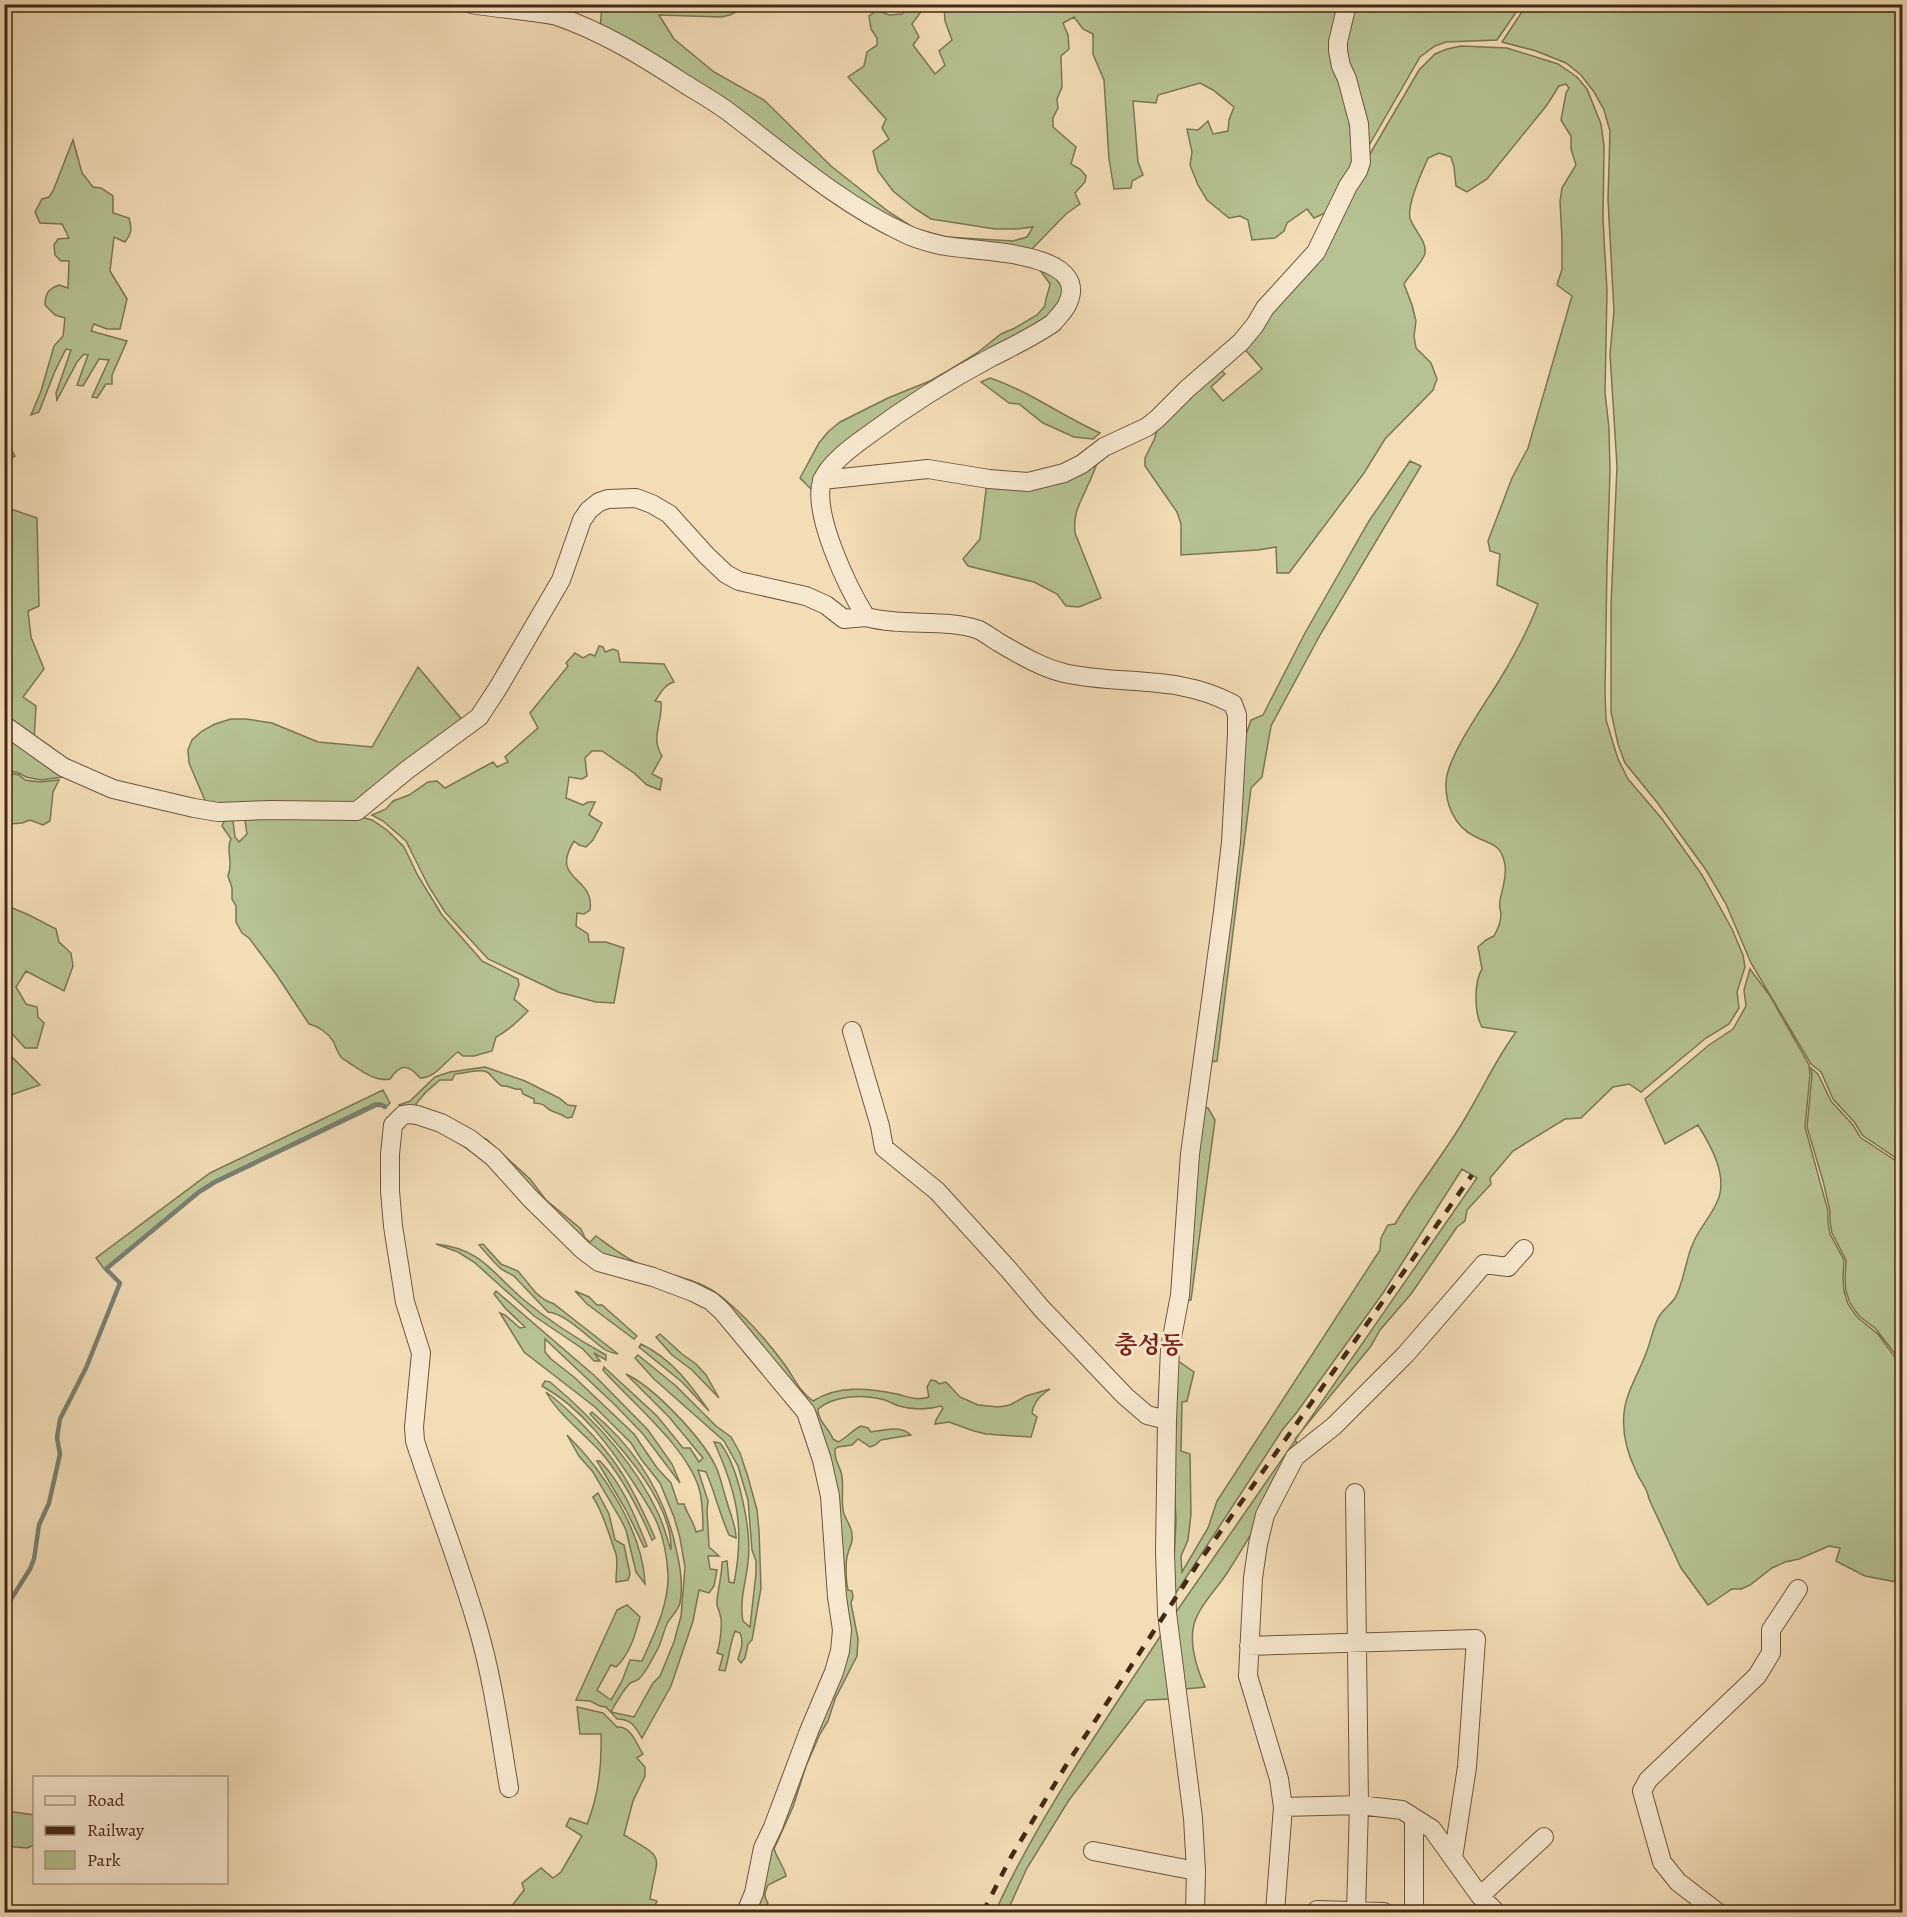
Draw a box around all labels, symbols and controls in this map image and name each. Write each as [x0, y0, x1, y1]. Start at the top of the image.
district label: 충성동 [1114, 1329, 1184, 1361]
legend [33, 1776, 228, 1884]
text: Road [87, 1788, 125, 1812]
text: Railway [87, 1818, 145, 1842]
text: Park [87, 1848, 121, 1872]

